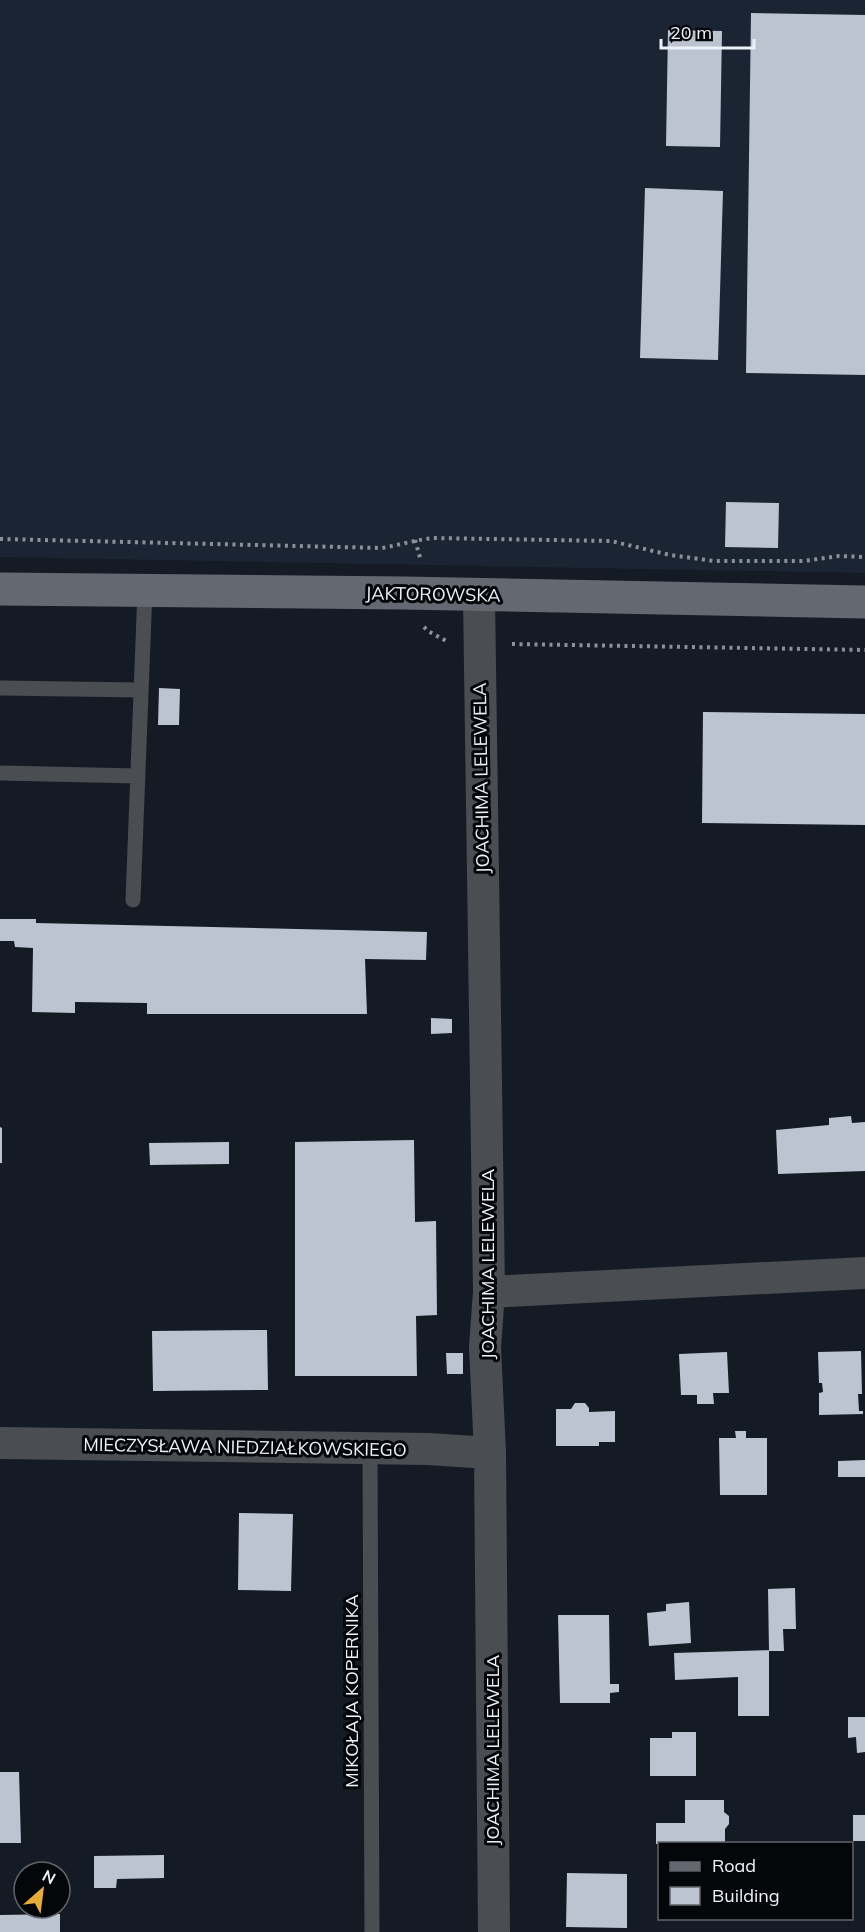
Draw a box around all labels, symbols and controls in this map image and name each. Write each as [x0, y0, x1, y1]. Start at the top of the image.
scale bar [661, 12, 754, 50]
text: 20 m [670, 21, 712, 44]
street label: JAKTOROWSKA [365, 581, 501, 607]
street label: JOACHIMA LELEWELA [468, 682, 494, 874]
street label: JOACHIMA LELEWELA [476, 1169, 499, 1359]
street label: MIECZYSŁAWA NIEDZIAŁKOWSKIEGO [83, 1433, 407, 1461]
street label: MIKOŁAJA KOPERNIKA [340, 1594, 363, 1788]
street label: JOACHIMA LELEWELA [481, 1655, 504, 1845]
legend [658, 1842, 853, 1920]
text: Road [712, 1854, 756, 1877]
north arrow [12, 1860, 72, 1920]
text: N [39, 1865, 59, 1888]
text: Building [712, 1884, 780, 1907]

